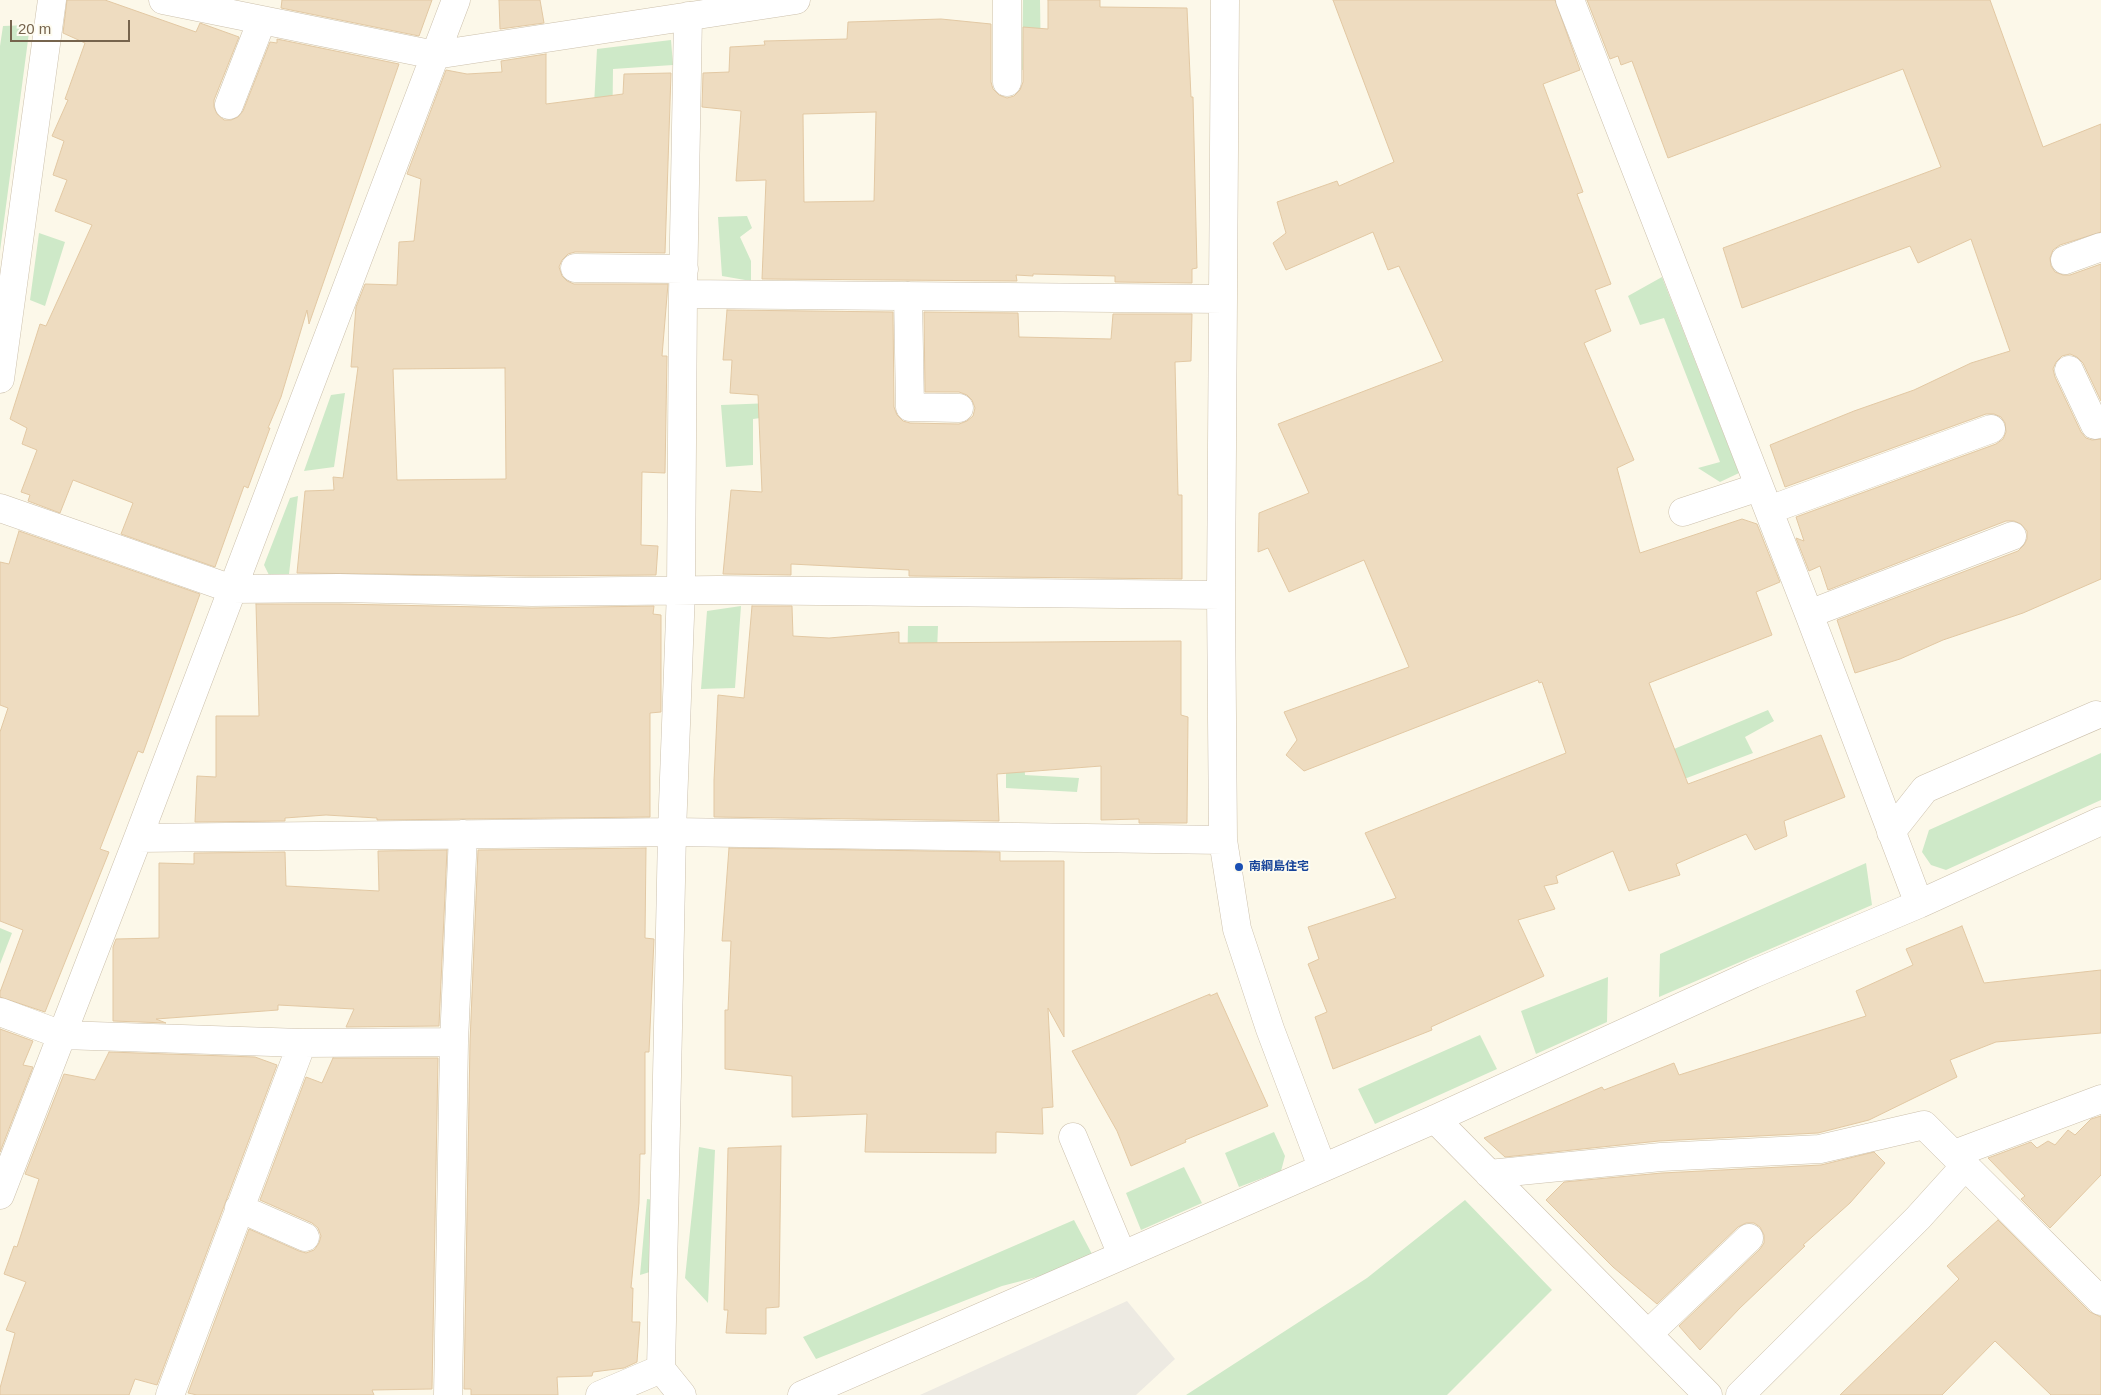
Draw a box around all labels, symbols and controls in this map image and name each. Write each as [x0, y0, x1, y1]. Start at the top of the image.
scale bar [12, 10, 132, 42]
text: 20 m [18, 20, 51, 37]
place label: 南綱島住宅 [1249, 860, 1309, 874]
marker: 南綱島住宅 [1233, 861, 1245, 873]

